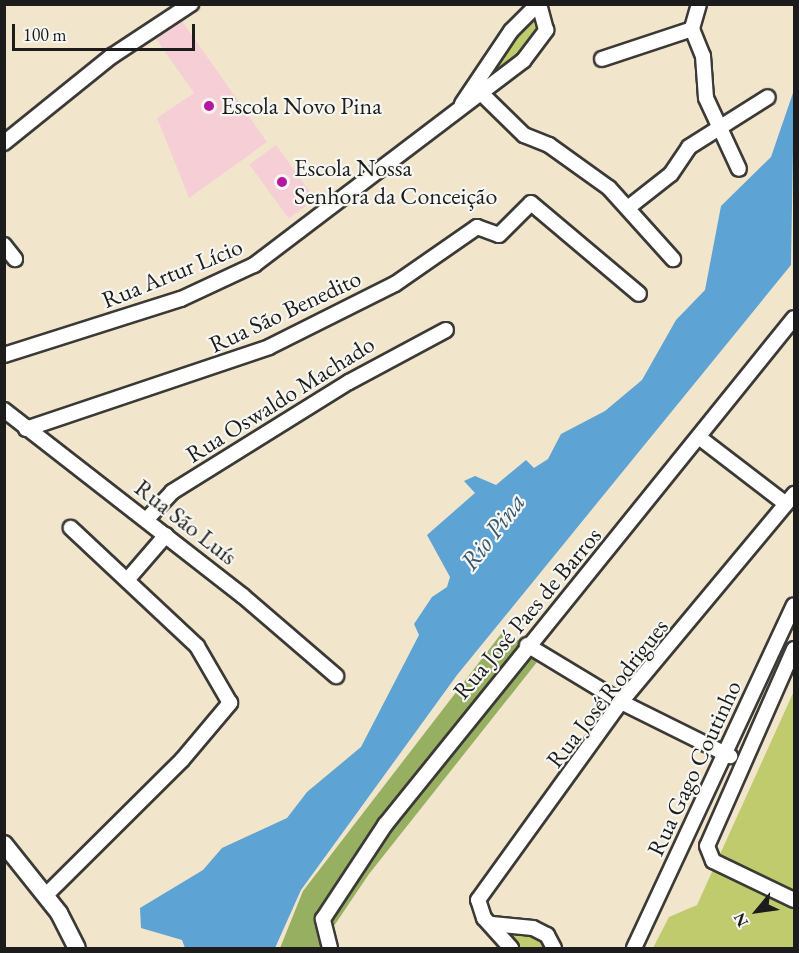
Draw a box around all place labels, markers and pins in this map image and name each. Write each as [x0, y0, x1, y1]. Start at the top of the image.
place label: Escola Novo Pina [221, 92, 382, 120]
marker: Escola Novo Pina [202, 99, 216, 113]
place label: Escola Nossa Senhora da Conceição [294, 154, 497, 210]
marker: Escola Nossa Senhora da Conceição [275, 175, 289, 189]

